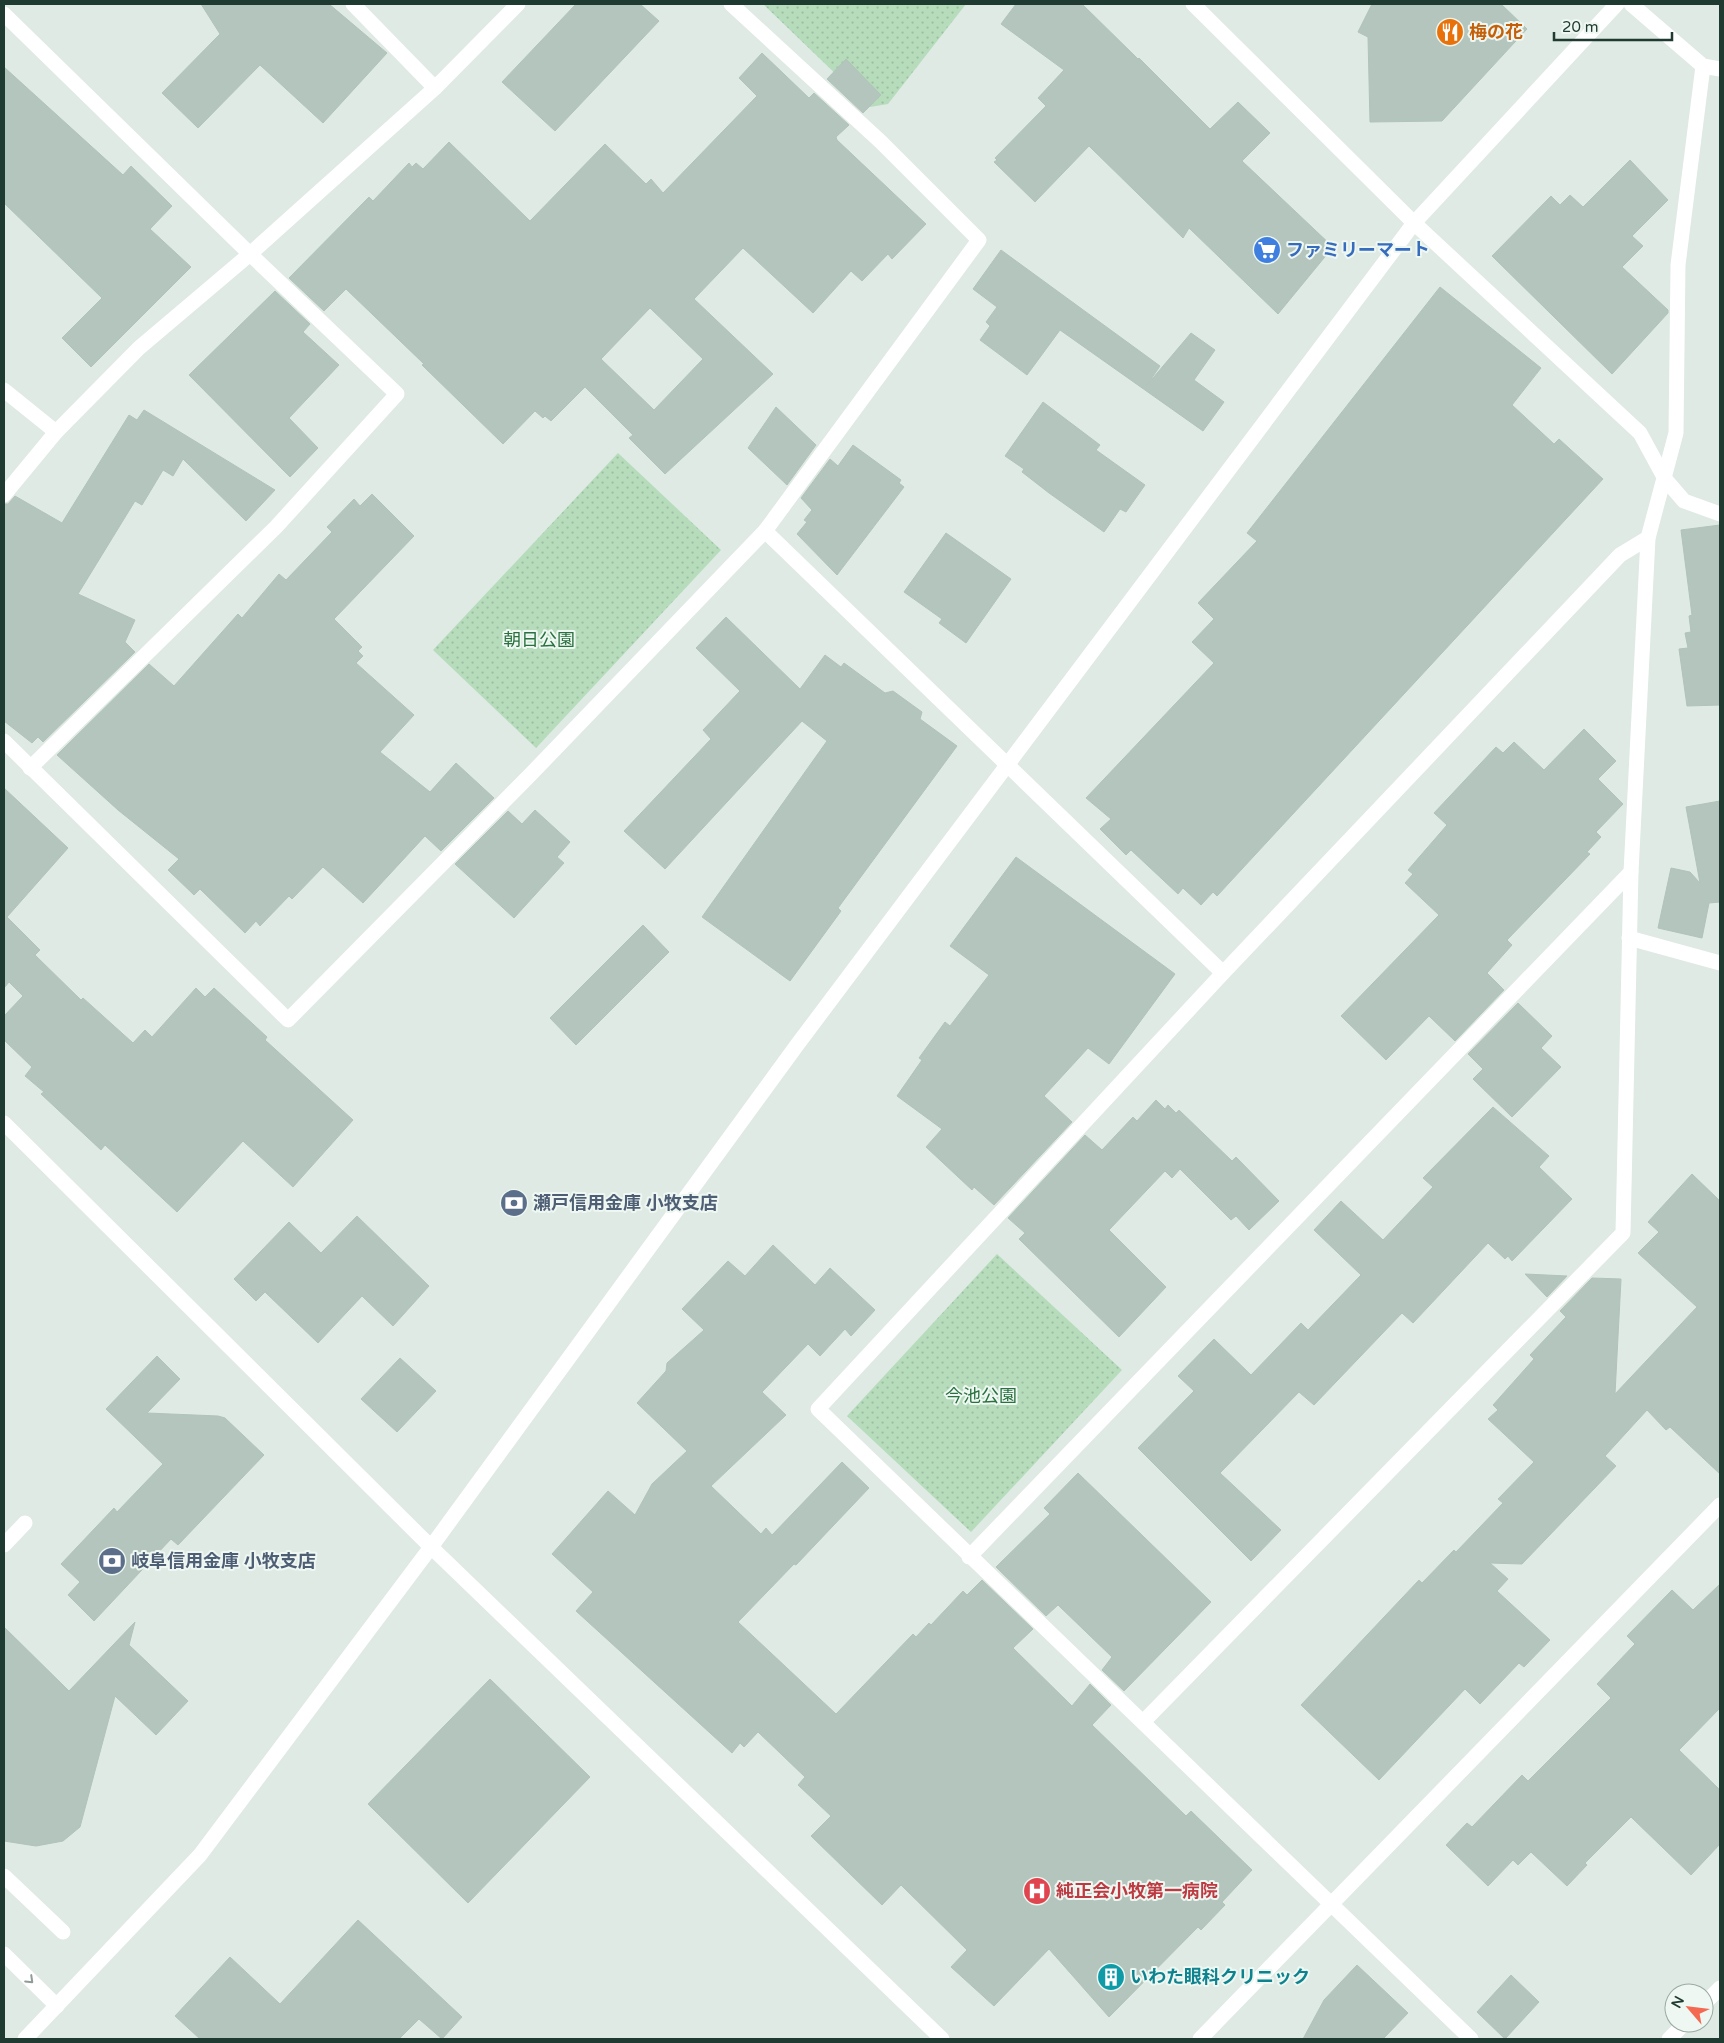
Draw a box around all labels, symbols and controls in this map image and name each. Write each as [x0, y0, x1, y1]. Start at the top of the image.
scale bar [1554, 10, 1672, 42]
restaurant icon: 梅の花 [1435, 17, 1465, 47]
text: 20 m [1562, 18, 1599, 36]
place label: 梅の花 [1469, 21, 1523, 43]
supermarket icon: ファミリーマート [1252, 235, 1282, 265]
place label: ファミリーマート [1286, 239, 1430, 261]
park label: 朝日公園 [503, 629, 575, 651]
bank icon: 瀬戸信用金庫 小牧支店 [499, 1188, 529, 1218]
place label: 瀬戸信用金庫 小牧支店 [533, 1192, 718, 1214]
park label: 今池公園 [945, 1385, 1017, 1407]
bank icon: 岐阜信用金庫 小牧支店 [97, 1546, 127, 1576]
place label: 岐阜信用金庫 小牧支店 [131, 1550, 316, 1572]
hospital icon: 純正会小牧第一病院 [1022, 1876, 1052, 1906]
place label: 純正会小牧第一病院 [1056, 1880, 1218, 1902]
building icon: いわた眼科クリニック [1096, 1962, 1126, 1992]
place label: いわた眼科クリニック [1130, 1966, 1310, 1988]
one-way arrow [24, 1974, 33, 1983]
north arrow [1664, 1983, 1714, 2033]
text: N [1668, 1993, 1688, 2011]

